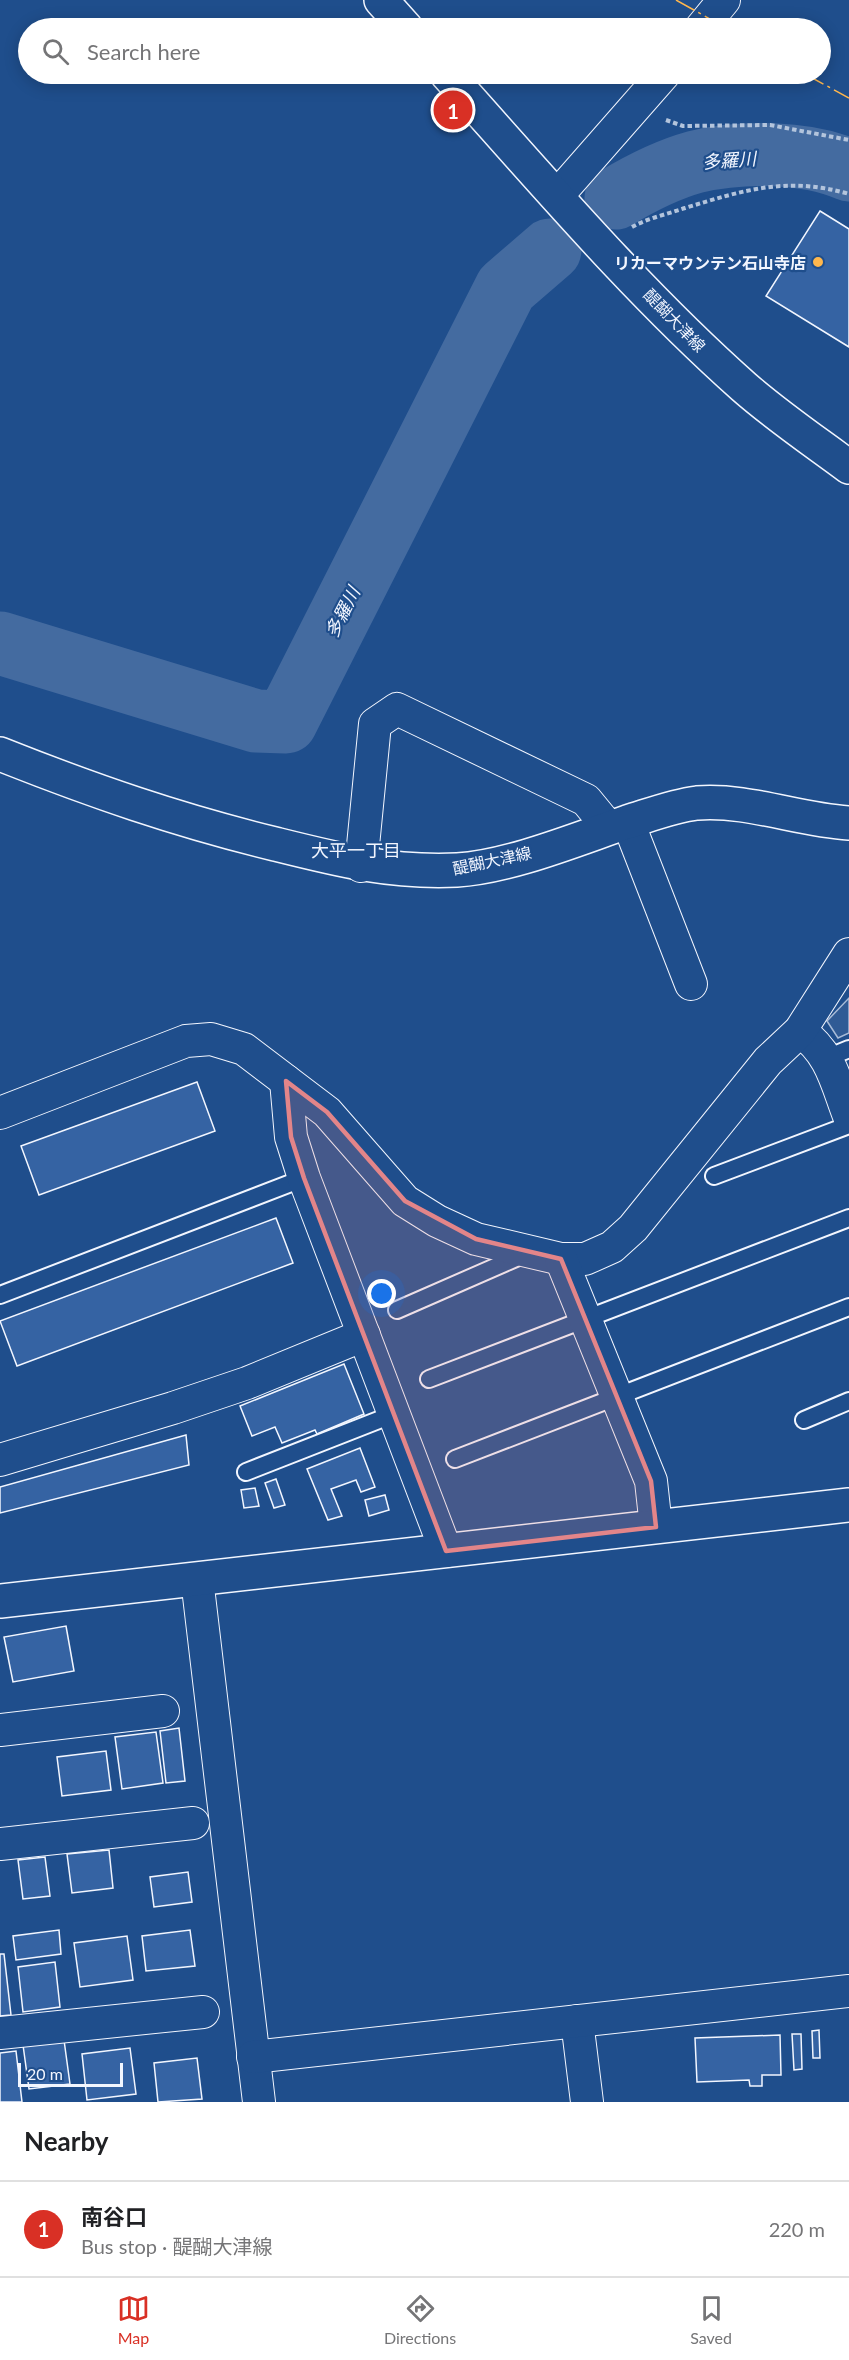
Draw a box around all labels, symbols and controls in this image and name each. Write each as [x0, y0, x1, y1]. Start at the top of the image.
search box [18, 18, 831, 84]
icon: search [39, 35, 72, 68]
text: Search here [87, 38, 200, 65]
pin: 1 [434, 88, 472, 132]
water label: 多羅川 [701, 147, 759, 173]
place label: リカーマウンテン石山寺店 [614, 253, 806, 272]
marker: リカーマウンテン石山寺店 [811, 255, 825, 269]
street label: 醍醐大津線 [640, 285, 710, 355]
water label: 多羅川 [320, 581, 365, 641]
district label: 大平一丁目 [311, 839, 401, 861]
street label: 醍醐大津線 [451, 842, 533, 878]
your location [367, 1279, 396, 1308]
scale bar [18, 2060, 123, 2088]
text: 20 m [27, 2064, 63, 2083]
text: Nearby [24, 2125, 109, 2157]
text: 南谷口 [81, 2203, 147, 2230]
text: 1 [38, 2217, 49, 2241]
text: 220 m [769, 2217, 825, 2241]
text: Bus stop · 醍醐大津線 [81, 2234, 272, 2258]
tab: Map [117, 2292, 150, 2347]
tab: Directions [384, 2292, 456, 2347]
tab: Saved [690, 2292, 732, 2347]

